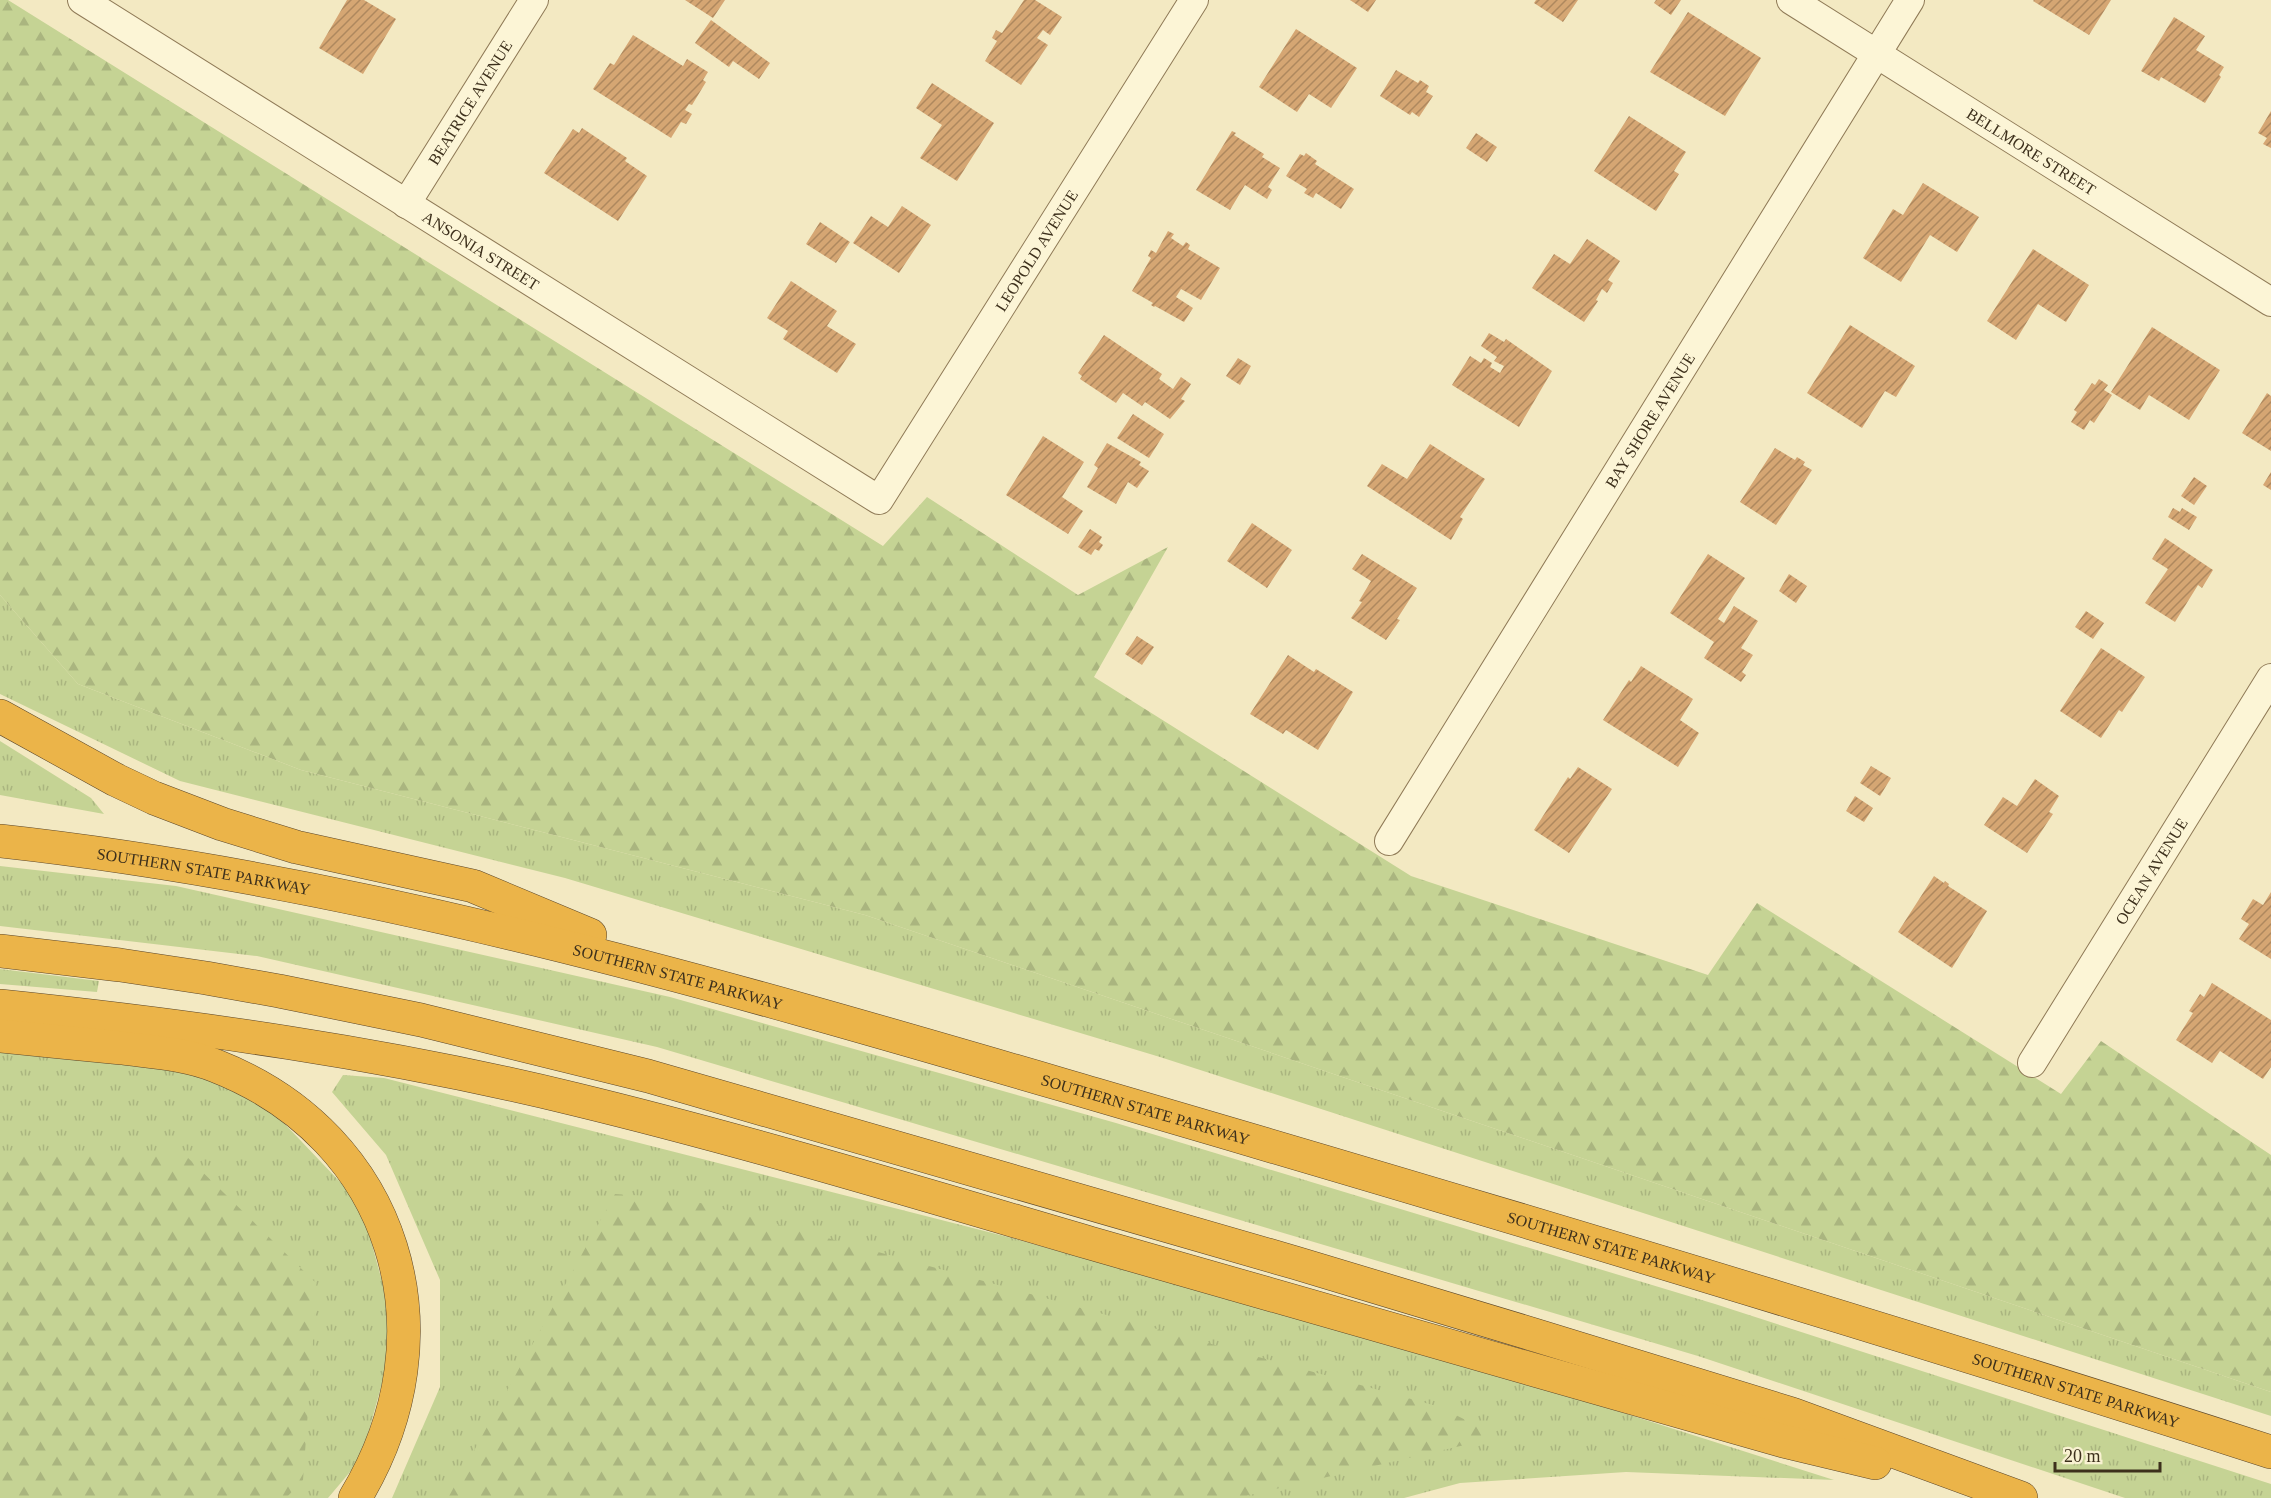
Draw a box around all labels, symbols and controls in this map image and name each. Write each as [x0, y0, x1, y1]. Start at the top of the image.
street label: BEATRICE AVENUE [425, 37, 515, 168]
street label: BELLMORE STREET [1964, 105, 2099, 199]
street label: LEOPOLD AVENUE [992, 187, 1081, 314]
street label: ANSONIA STREET [420, 208, 542, 294]
street label: BAY SHORE AVENUE [1602, 350, 1698, 491]
street label: OCEAN AVENUE [2112, 815, 2191, 928]
street label: SOUTHERN STATE PARKWAY [96, 845, 312, 898]
street label: SOUTHERN STATE PARKWAY [571, 941, 785, 1013]
street label: SOUTHERN STATE PARKWAY [1039, 1071, 1252, 1148]
street label: SOUTHERN STATE PARKWAY [1505, 1208, 1718, 1287]
street label: SOUTHERN STATE PARKWAY [1970, 1350, 2182, 1431]
scale bar [2055, 1435, 2160, 1473]
text: 20 m [2064, 1446, 2101, 1466]

